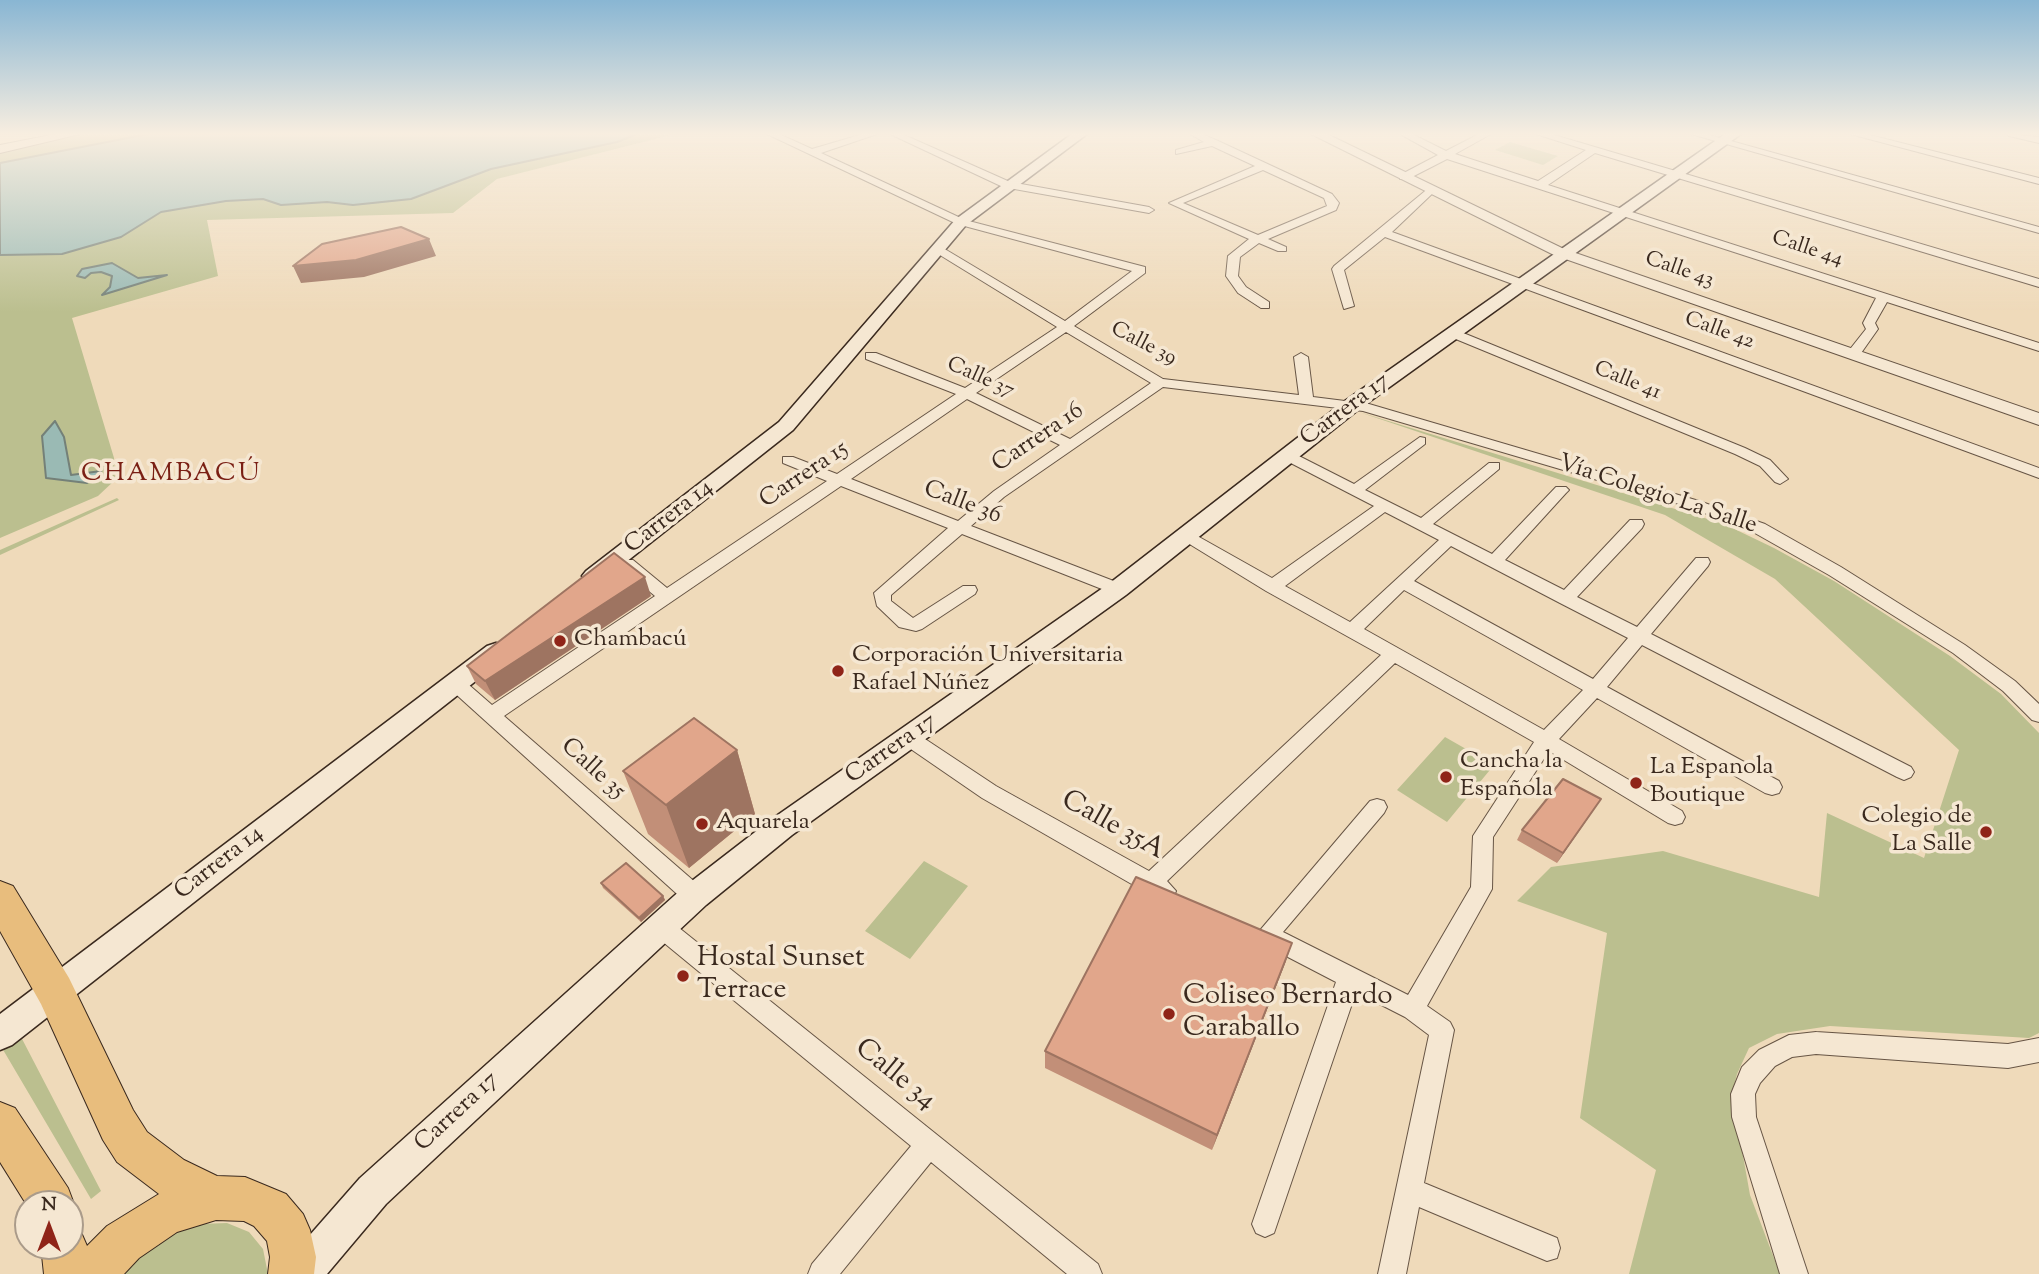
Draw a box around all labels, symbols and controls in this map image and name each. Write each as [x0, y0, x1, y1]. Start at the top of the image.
street label: Calle 44 [1768, 227, 1846, 273]
street label: Calle 43 [1641, 248, 1717, 294]
street label: Calle 42 [1681, 308, 1757, 356]
street label: Calle 39 [1106, 318, 1180, 372]
street label: Calle 37 [942, 353, 1018, 405]
street label: Calle 41 [1590, 357, 1664, 407]
street label: Carrera 17 [1296, 368, 1396, 454]
street label: Carrera 16 [988, 398, 1090, 480]
street label: Carrera 15 [755, 436, 855, 516]
street label: Vía Colegio La Salle [1554, 450, 1760, 542]
district label: CHAMBACÚ [82, 460, 260, 492]
street label: Carrera 14 [620, 475, 720, 561]
street label: Calle 36 [919, 476, 1005, 532]
place label: Chambacú [574, 627, 687, 655]
marker: Chambacú [552, 633, 568, 649]
place label: Corporación Universitaria Rafael Núñez [852, 643, 1123, 699]
marker: Corporación Universitaria Rafael Núñez [830, 663, 846, 679]
street label: Carrera 17 [841, 708, 943, 792]
street label: Calle 35 [554, 733, 630, 807]
place label: Cancha la Española [1460, 749, 1563, 805]
place label: La Espanola Boutique [1650, 755, 1774, 811]
marker: Cancha la Española [1438, 769, 1454, 785]
marker: La Espanola Boutique [1628, 775, 1644, 791]
street label: Calle 35A [1054, 785, 1170, 869]
place label: Colegio de La Salle [1862, 804, 1972, 860]
place label: Aquarela [716, 810, 810, 838]
marker: Aquarela [694, 816, 710, 832]
street label: Carrera 14 [170, 821, 270, 907]
marker: Colegio de La Salle [1978, 824, 1994, 840]
place label: Hostal Sunset Terrace [697, 943, 865, 1009]
marker: Hostal Sunset Terrace [675, 968, 691, 984]
place label: Coliseo Bernardo Caraballo [1183, 981, 1393, 1047]
marker: Coliseo Bernardo Caraballo [1161, 1006, 1177, 1022]
street label: Calle 34 [847, 1033, 941, 1119]
street label: Carrera 17 [410, 1067, 506, 1159]
north arrow [14, 1190, 84, 1260]
text: N [41, 1192, 57, 1219]

